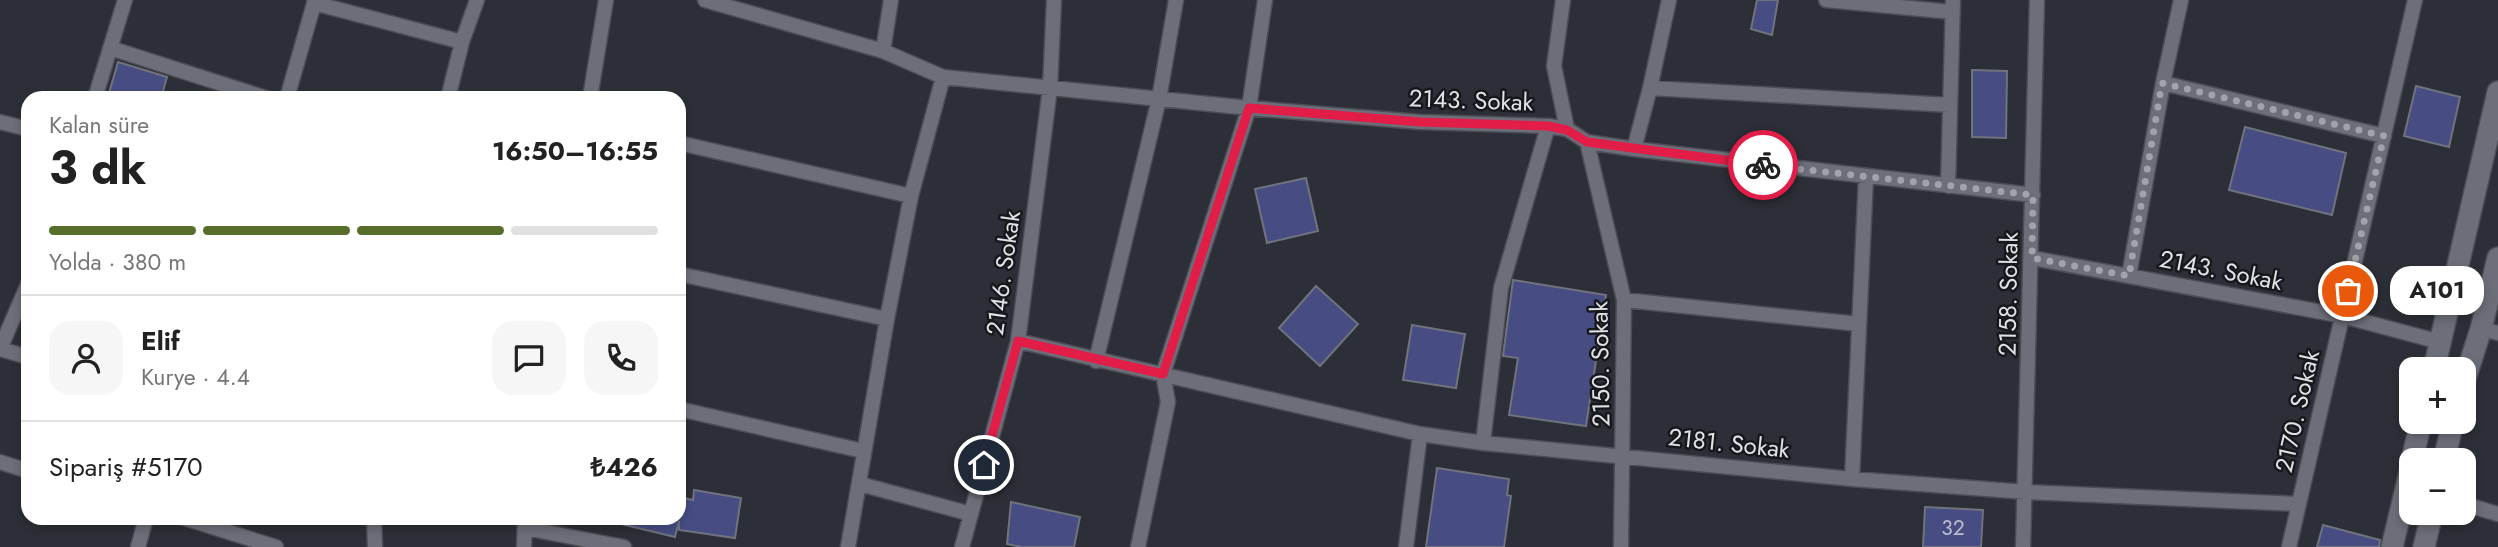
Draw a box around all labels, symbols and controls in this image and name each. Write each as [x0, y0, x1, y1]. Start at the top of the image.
street label: 2143. Sokak [1408, 80, 1534, 120]
text: Kalan süre [49, 108, 149, 142]
courier [1728, 130, 1798, 200]
text: 16:50–16:55 [492, 132, 658, 170]
text: 3 dk [49, 135, 146, 201]
icon: bike [1744, 146, 1782, 184]
street label: 2146. Sokak [977, 208, 1029, 338]
street label: 2158. Sokak [1989, 231, 2027, 356]
street label: 2143. Sokak [2157, 241, 2286, 299]
text: Yolda · 380 m [49, 245, 186, 279]
pin [2318, 261, 2378, 321]
callout: A101 [2390, 266, 2484, 316]
icon: bag [2329, 272, 2367, 310]
text: A101 [2409, 273, 2465, 307]
street label: 2150. Sokak [1581, 300, 1619, 427]
button: person [49, 321, 123, 395]
button: chat [492, 321, 566, 395]
button: phone [584, 321, 658, 395]
text: Elif [141, 322, 180, 360]
street label: 2170. Sokak [2266, 346, 2328, 476]
map controls [2399, 357, 2476, 525]
button: + [2399, 357, 2476, 434]
text: Kurye · 4.4 [141, 360, 250, 394]
street label: 2181. Sokak [1667, 419, 1792, 467]
pin [954, 435, 1014, 495]
icon: home [965, 446, 1003, 484]
text: Sipariş #5170 [49, 448, 203, 486]
text: ₺426 [591, 448, 658, 486]
button: − [2399, 448, 2476, 525]
house number: 32 [1941, 513, 1965, 543]

